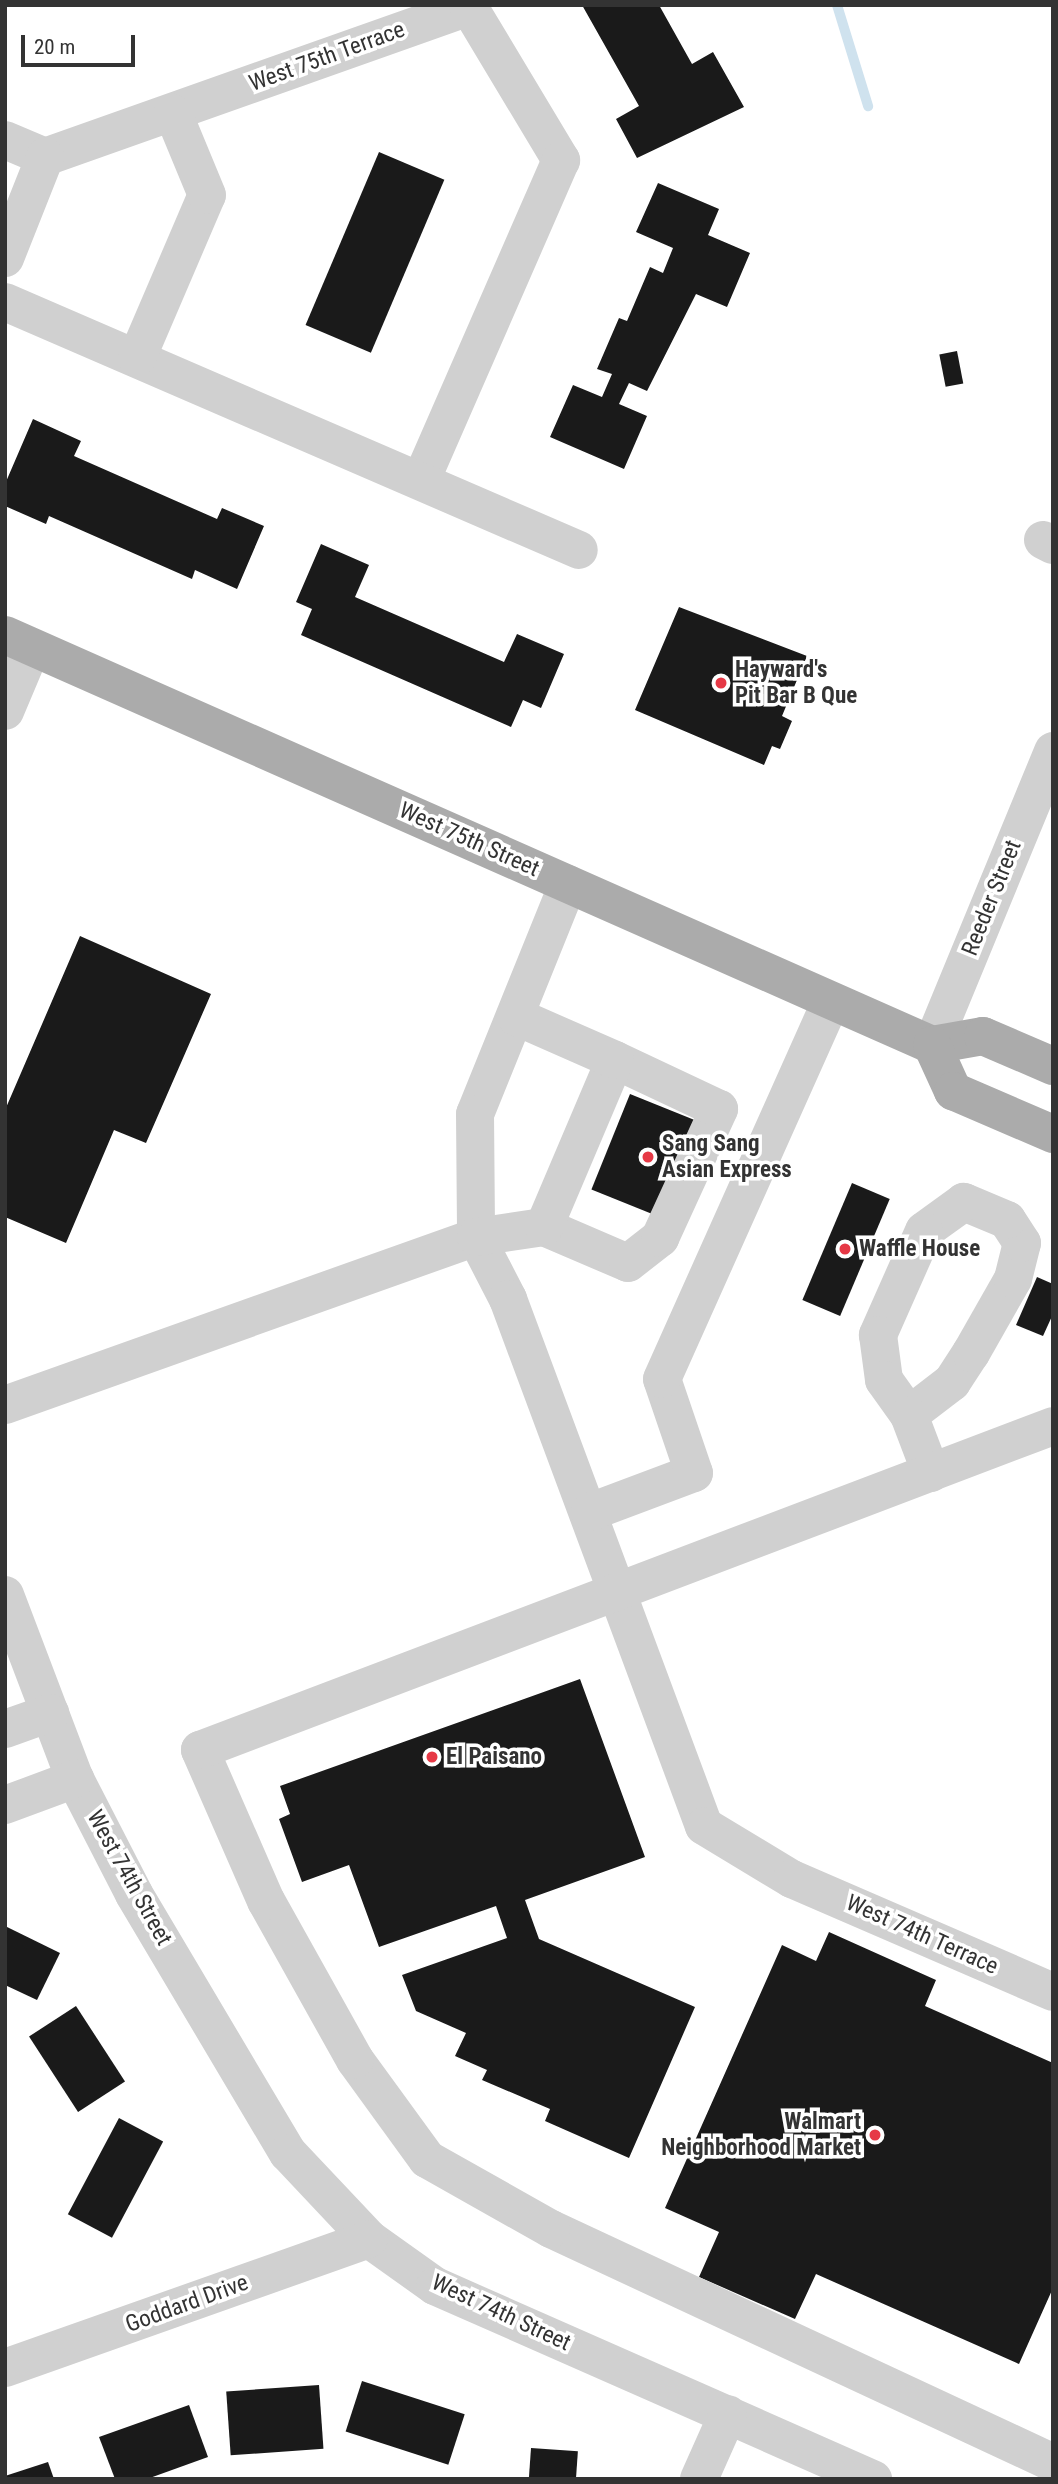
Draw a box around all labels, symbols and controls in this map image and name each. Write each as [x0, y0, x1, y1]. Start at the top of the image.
street label: West 75th Terrace [245, 16, 409, 98]
scale bar [24, 21, 138, 65]
text: 20 m [34, 35, 75, 59]
place label: Hayward's Pit Bar B Que [735, 656, 857, 710]
marker: Hayward's Pit Bar B Que [713, 675, 729, 691]
street label: West 75th Street [395, 797, 543, 883]
street label: Reeder Street [956, 836, 1028, 960]
place label: Sang Sang Asian Express [662, 1130, 792, 1184]
marker: Sang Sang Asian Express [640, 1149, 656, 1165]
place label: Waffle House [859, 1235, 980, 1263]
marker: Waffle House [837, 1241, 853, 1257]
place label: El Paisano [446, 1743, 542, 1771]
marker: El Paisano [424, 1749, 440, 1765]
street label: West 74th Street [80, 1806, 178, 1950]
street label: West 74th Terrace [841, 1889, 1003, 1981]
place label: Walmart Neighborhood Market [661, 2108, 861, 2162]
marker: Walmart Neighborhood Market [867, 2127, 883, 2143]
street label: Goddard Drive [122, 2269, 252, 2339]
street label: West 74th Street [427, 2269, 575, 2357]

